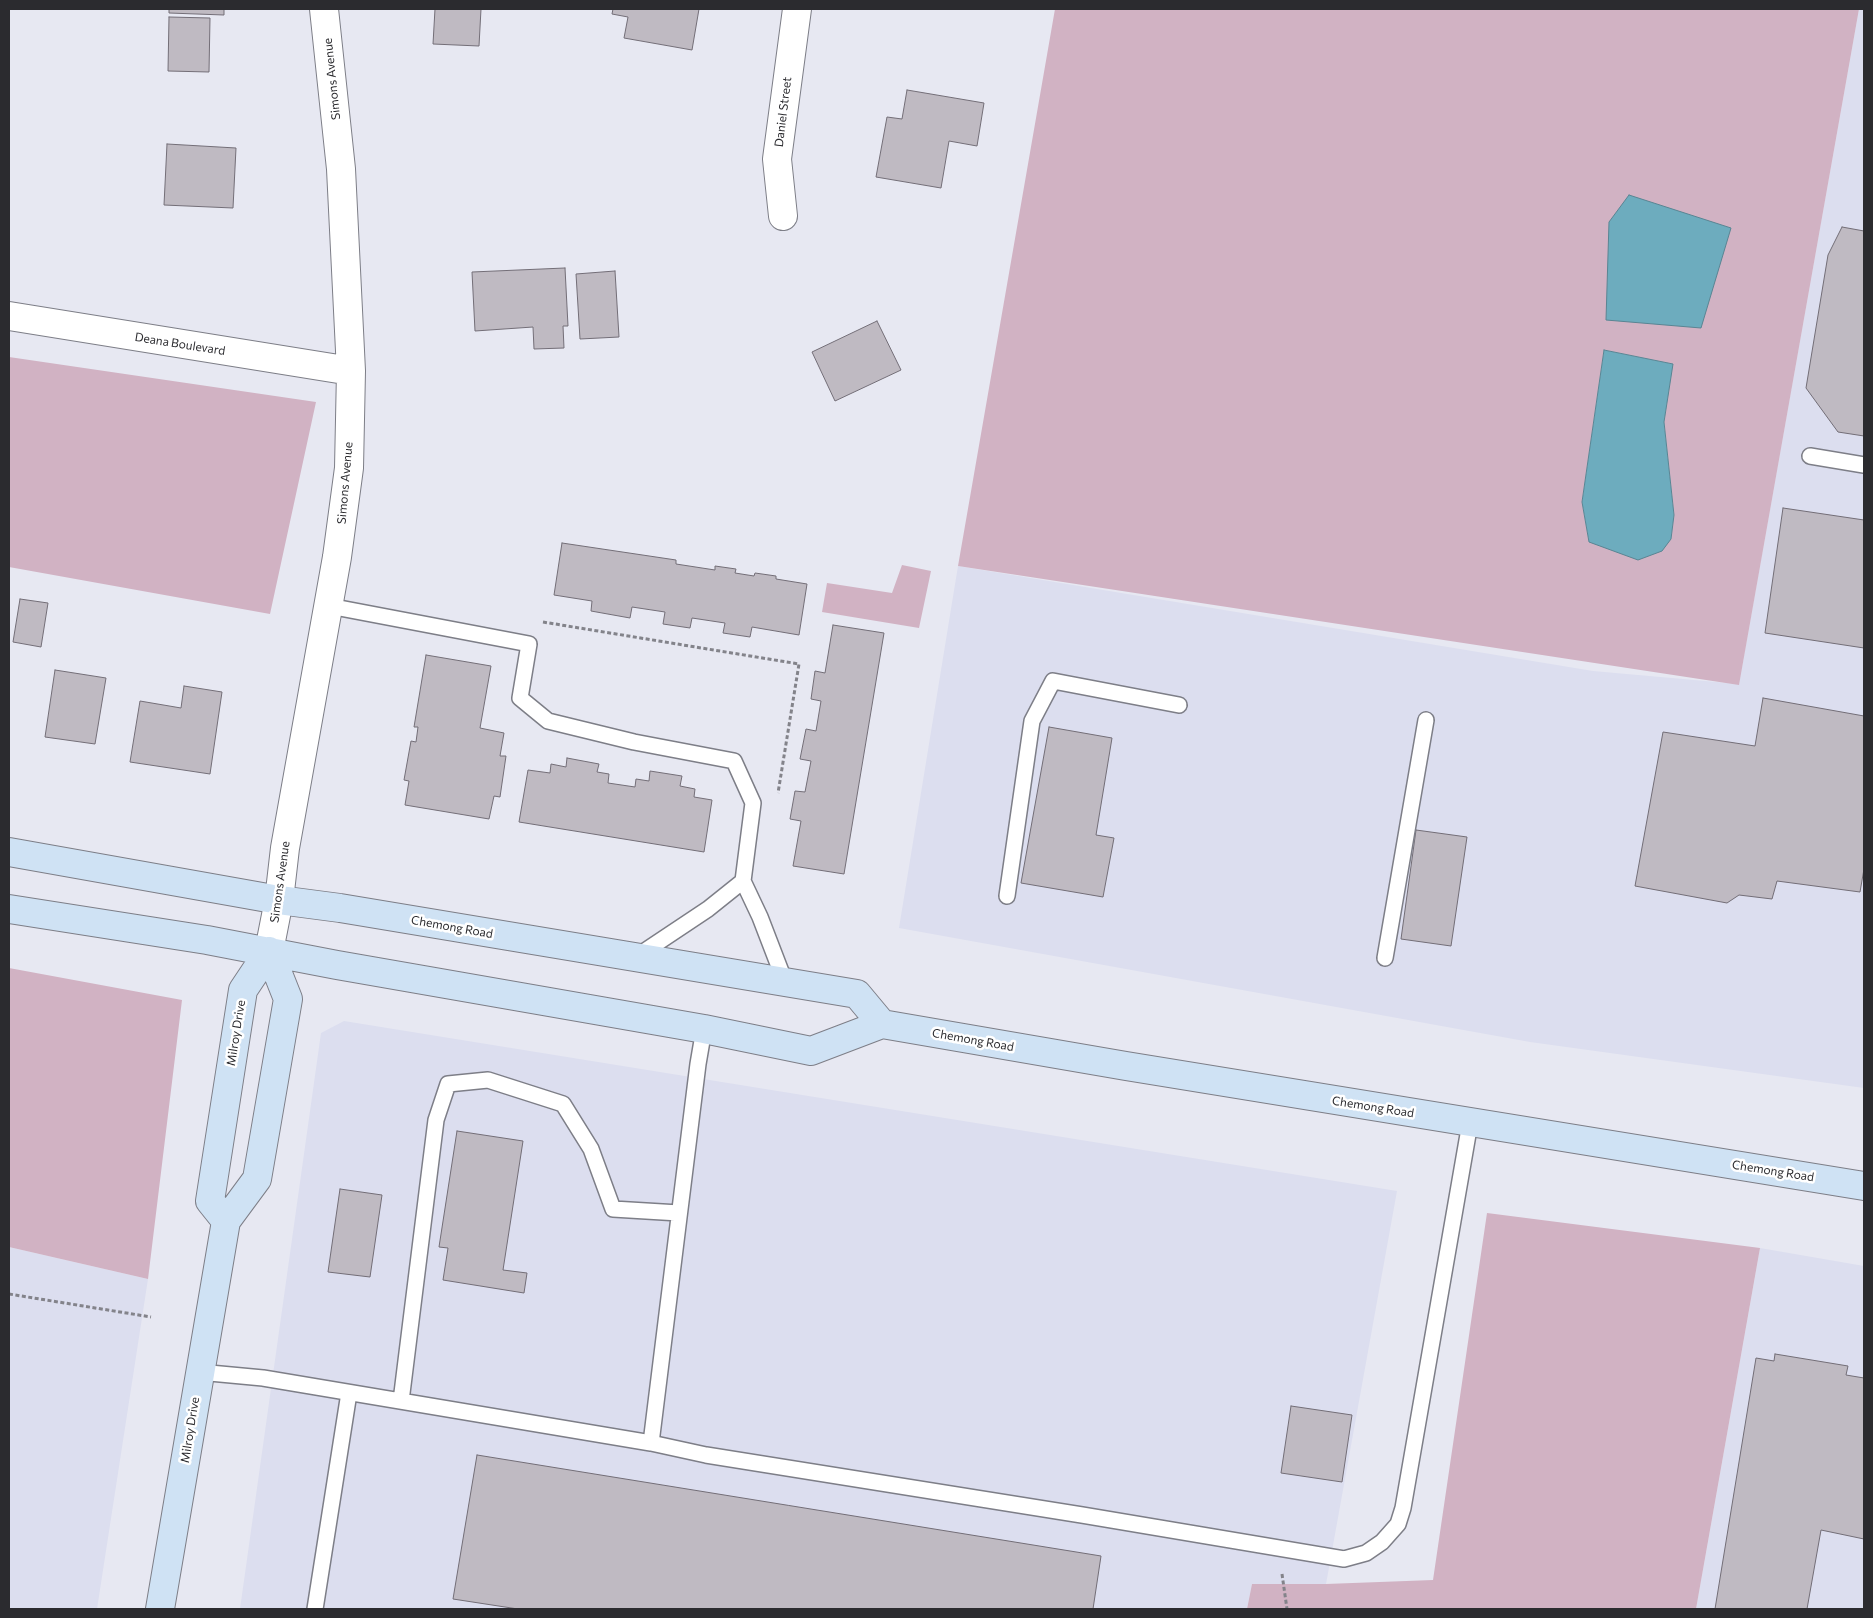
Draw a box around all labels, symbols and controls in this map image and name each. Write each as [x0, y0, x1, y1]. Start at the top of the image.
street label: Simons Avenue [321, 37, 343, 121]
street label: Daniel Street [772, 76, 794, 148]
street label: Deana Boulevard [134, 330, 226, 358]
street label: Simons Avenue [334, 441, 356, 525]
street label: Simons Avenue [267, 840, 293, 924]
street label: Chemong Road [410, 913, 494, 941]
street label: Milroy Drive [224, 999, 248, 1067]
street label: Chemong Road [931, 1026, 1015, 1054]
street label: Chemong Road [1331, 1093, 1415, 1121]
street label: Chemong Road [1731, 1157, 1815, 1185]
street label: Milroy Drive [178, 1396, 202, 1464]

